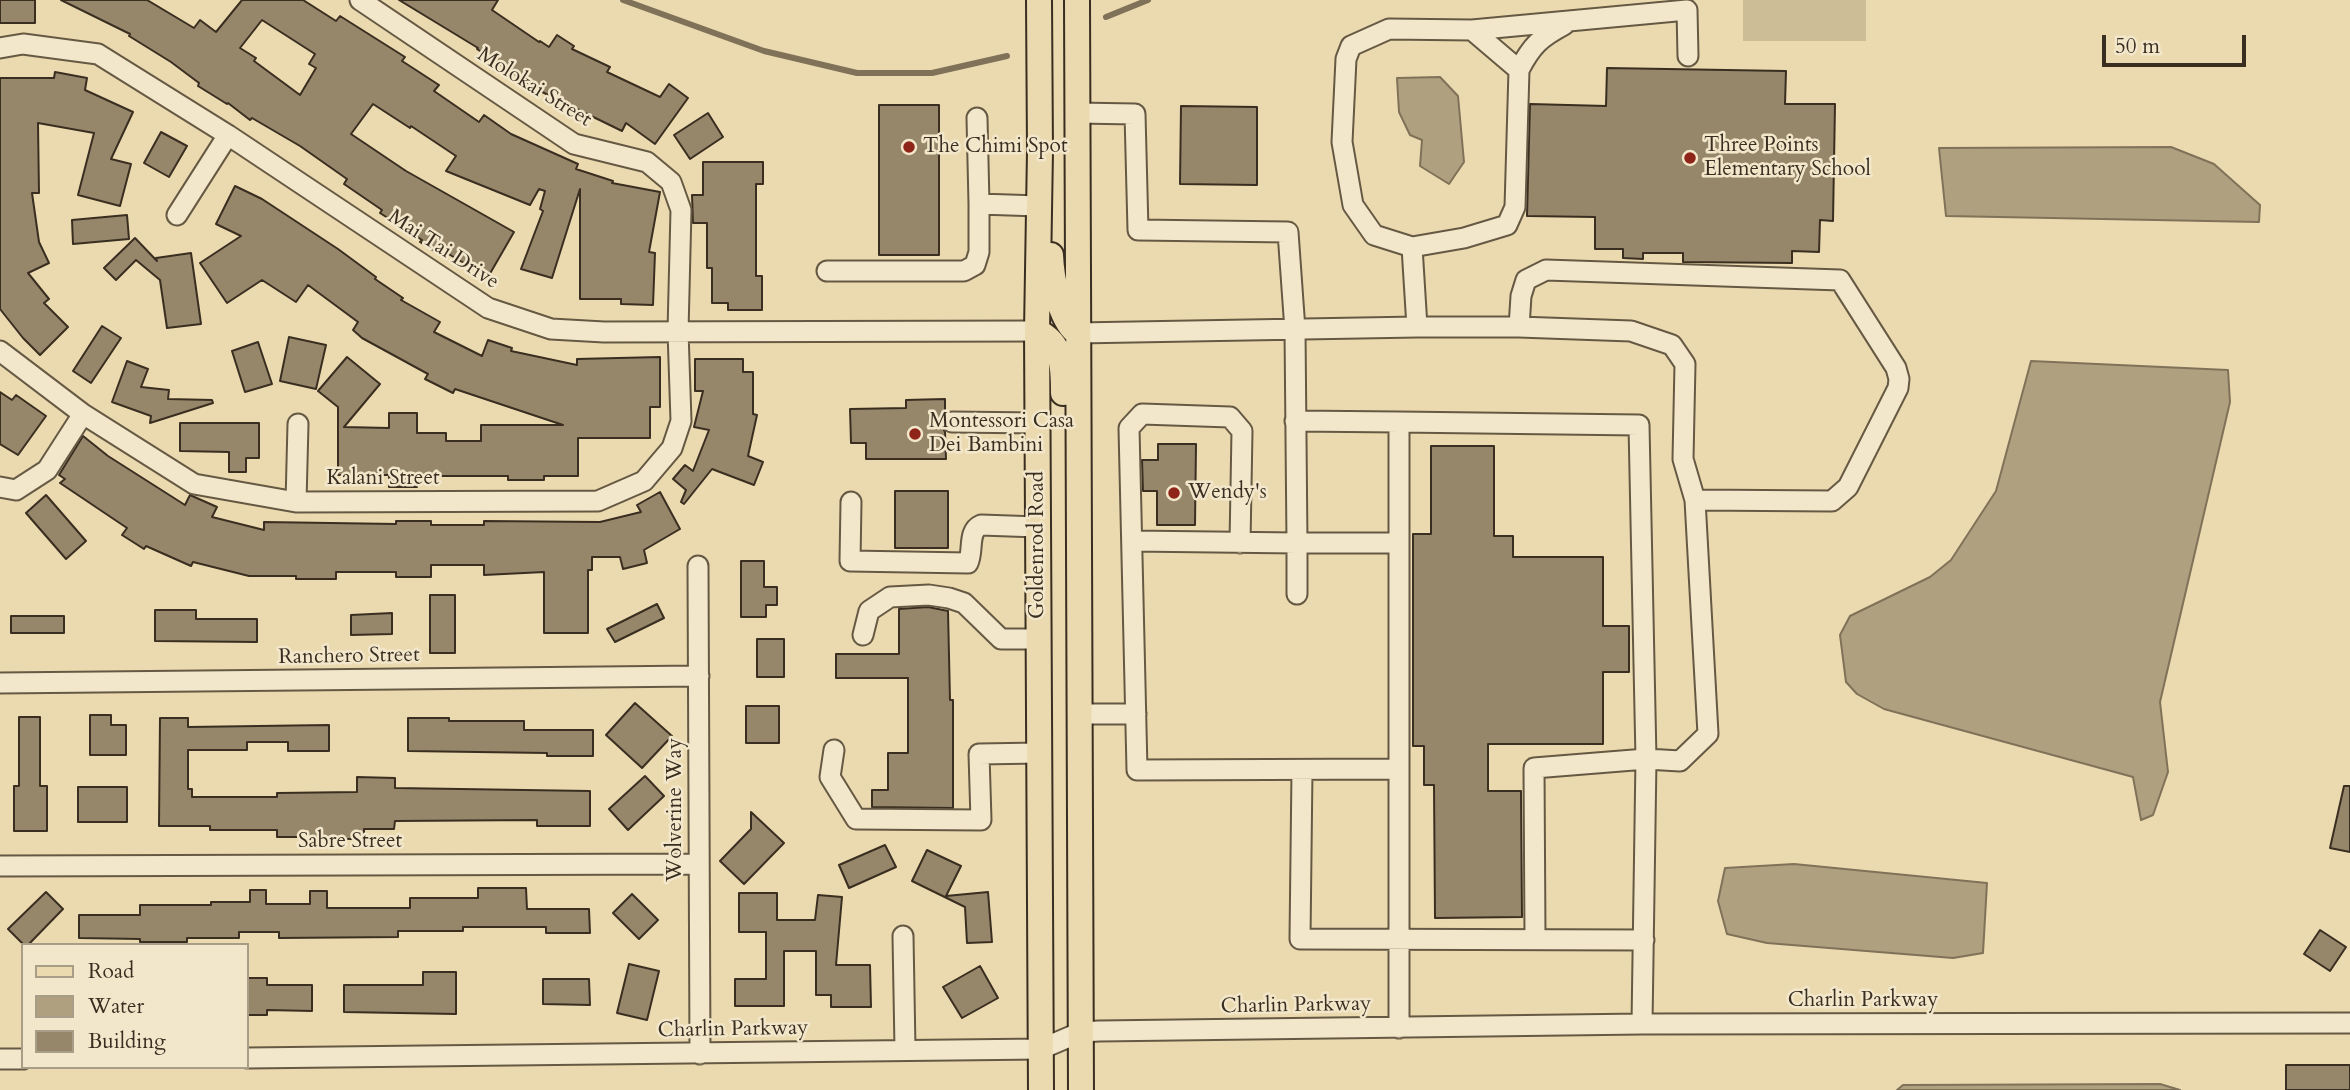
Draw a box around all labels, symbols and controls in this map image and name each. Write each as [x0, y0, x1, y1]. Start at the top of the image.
scale bar [2105, 21, 2248, 65]
text: 50 m [2115, 32, 2160, 61]
street label: Molokai Street [472, 43, 596, 133]
place label: Three Points Elementary School [1704, 133, 1871, 183]
place label: The Chimi Spot [923, 134, 1068, 160]
marker: The Chimi Spot [901, 139, 917, 155]
marker: Three Points Elementary School [1682, 150, 1698, 166]
street label: Mai Tai Drive [383, 205, 503, 295]
place label: Montessori Casa Dei Bambini [929, 409, 1074, 459]
marker: Montessori Casa Dei Bambini [907, 426, 923, 442]
street label: Kalani Street [326, 466, 440, 492]
street label: Goldenrod Road [1025, 471, 1051, 619]
place label: Wendy's [1188, 480, 1267, 506]
marker: Wendy's [1166, 485, 1182, 501]
street label: Ranchero Street [278, 643, 420, 671]
street label: Wolverine Way [663, 738, 689, 882]
street label: Sabre Street [298, 829, 402, 855]
legend [21, 943, 248, 1069]
text: Road [88, 957, 134, 986]
street label: Charlin Parkway [1788, 988, 1938, 1014]
text: Water [88, 992, 144, 1021]
street label: Charlin Parkway [1221, 992, 1371, 1020]
street label: Charlin Parkway [658, 1016, 808, 1044]
text: Building [88, 1027, 166, 1056]

